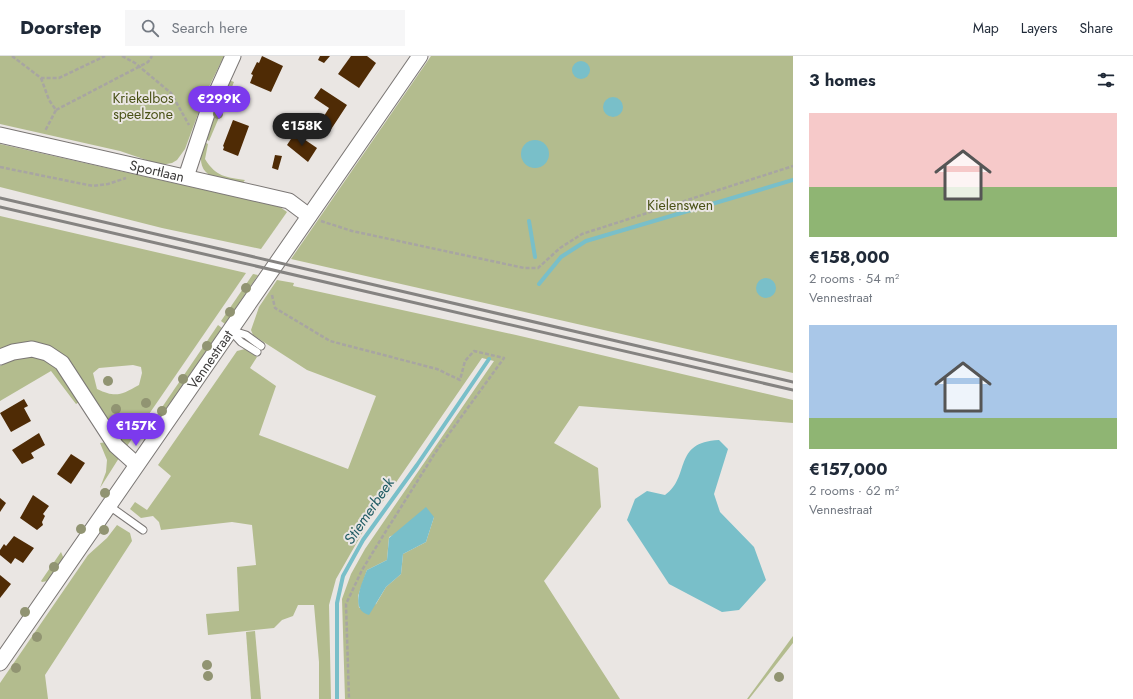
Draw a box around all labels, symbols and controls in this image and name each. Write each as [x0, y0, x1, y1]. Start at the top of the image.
search box [125, 10, 405, 46]
text: Doorstep [20, 14, 101, 41]
icon: search [139, 17, 161, 39]
text: Search here [171, 17, 247, 39]
text: Map [973, 18, 999, 38]
text: Layers [1021, 18, 1057, 38]
text: Share [1079, 18, 1113, 38]
text: 3 homes [809, 68, 876, 92]
icon: filters [1095, 69, 1117, 91]
pin: €299K [191, 86, 247, 120]
park label: Kriekelbos speelzone [112, 88, 174, 124]
text: €299K [197, 89, 241, 108]
pin: €158K [274, 113, 330, 147]
text: €158K [282, 116, 322, 135]
icon: home [927, 139, 999, 211]
street label: Sportlaan [128, 155, 186, 187]
park label: Kielenswen [647, 195, 713, 215]
text: €158,000 [809, 245, 889, 269]
text: 2 rooms · 54 m² [809, 269, 899, 288]
text: Vennestraat [809, 288, 872, 307]
street label: Vennestraat [182, 325, 238, 393]
icon: home [927, 351, 999, 423]
pin: €157K [108, 413, 164, 447]
text: €157K [116, 416, 156, 435]
text: €157,000 [809, 457, 888, 481]
water label: Stiemerbeek [339, 473, 400, 549]
text: 2 rooms · 62 m² [809, 481, 899, 500]
text: Vennestraat [809, 500, 872, 519]

